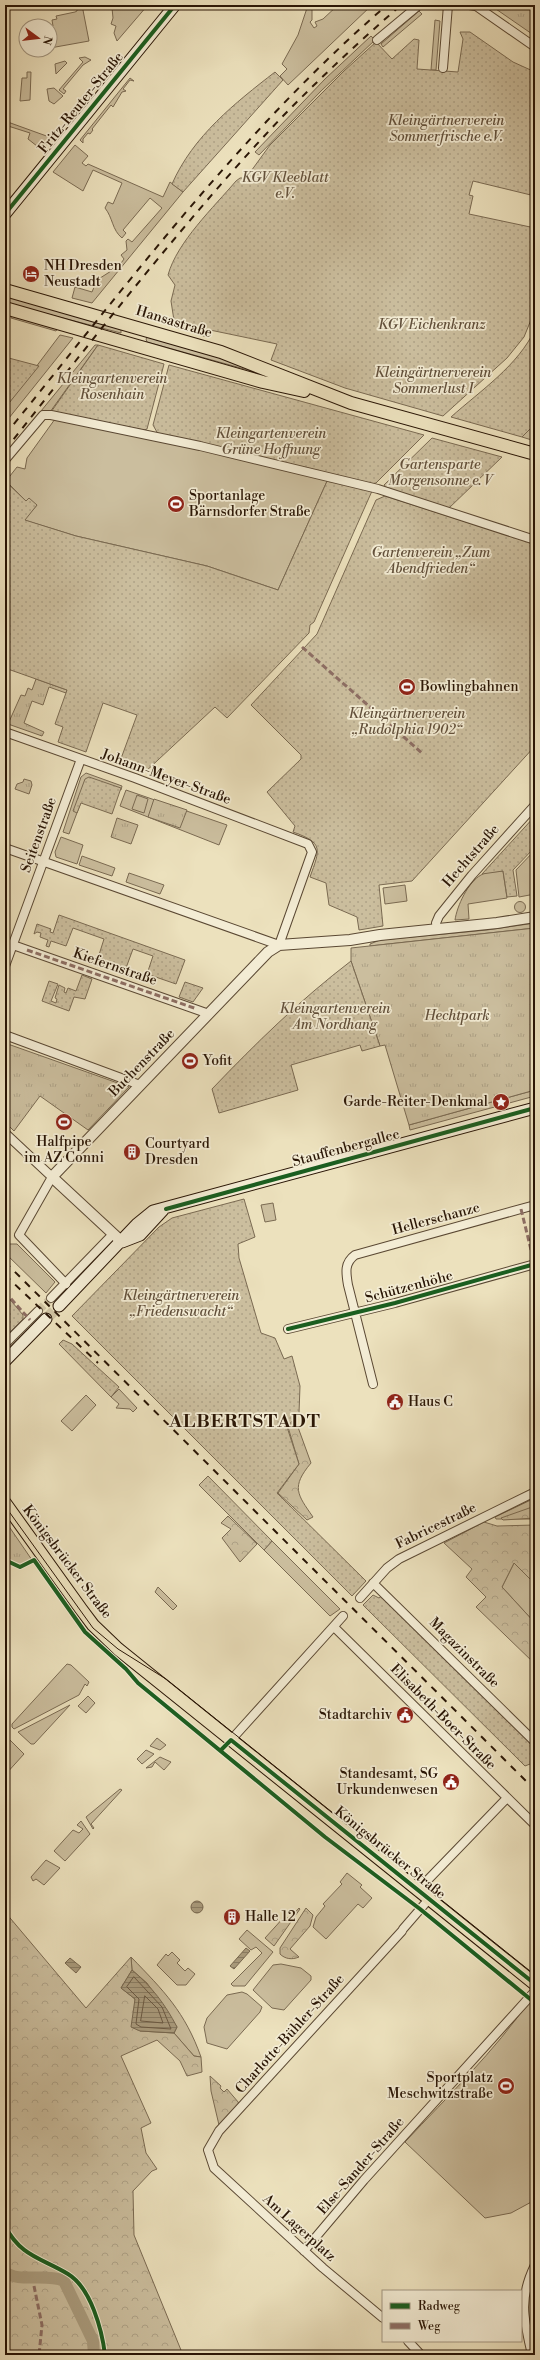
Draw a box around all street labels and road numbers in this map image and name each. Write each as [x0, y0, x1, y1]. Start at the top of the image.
street label: Fritz-Reuter-Straße [34, 48, 128, 158]
street label: Hansastraße [134, 302, 214, 342]
street label: Johann-Meyer-Straße [98, 745, 233, 809]
street label: Seitenstraße [17, 795, 61, 875]
street label: Hechtstraße [439, 821, 503, 891]
street label: Kiefernstraße [71, 944, 159, 990]
street label: Buchenstraße [104, 1025, 179, 1102]
street label: Stauffenbergallee [290, 1125, 402, 1171]
street label: Hellerschanze [390, 1199, 482, 1239]
street label: Schützenhöhe [363, 1267, 455, 1307]
street label: Fabricestraße [393, 1499, 479, 1553]
street label: Königsbrücker Straße [18, 1501, 116, 1623]
street label: Magazinstraße [425, 1614, 503, 1692]
street label: Elisabeth-Boer-Straße [386, 1660, 500, 1774]
street label: Königsbrücker Straße [331, 1803, 449, 1903]
street label: Charlotte-Bühler-Straße [232, 1971, 348, 2097]
street label: Else-Sander-Straße [314, 2113, 408, 2219]
street label: Am Lagerplatz [258, 2190, 340, 2266]

